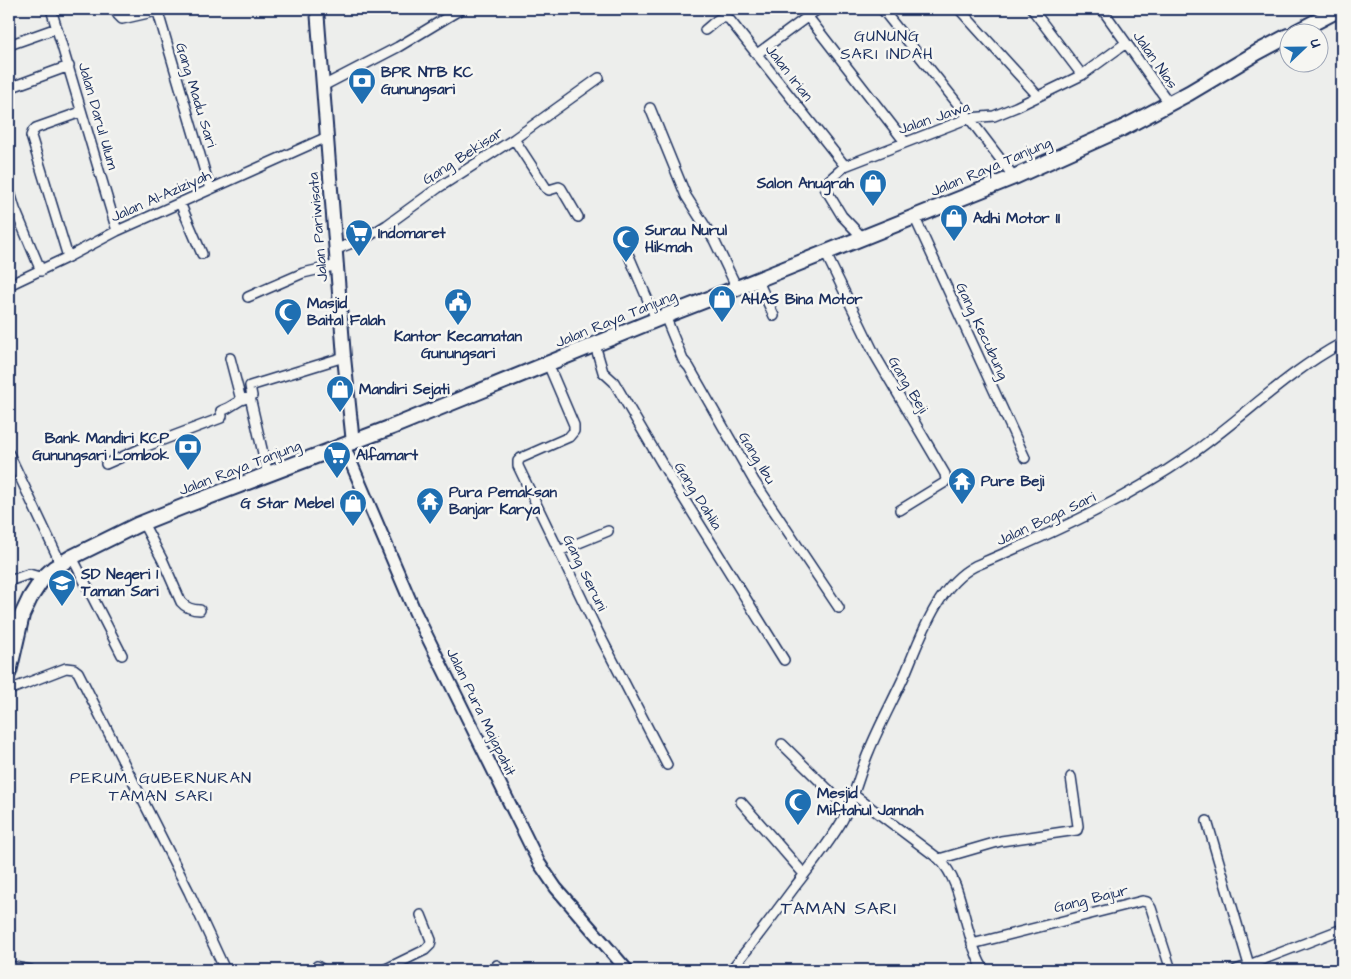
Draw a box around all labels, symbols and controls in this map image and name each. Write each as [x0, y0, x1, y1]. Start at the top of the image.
north arrow [1278, 22, 1328, 72]
district label: GUNUNG SARI INDAH [840, 25, 934, 65]
street label: Jalan Nias [1127, 27, 1183, 93]
text: U [1304, 36, 1326, 51]
street label: Gang Madu Sari [169, 40, 222, 151]
street label: Jalan Irian [760, 40, 818, 106]
street label: Jalan Darul Ulum [73, 60, 123, 172]
place label: BPR NTB KC Gunungsari [381, 62, 473, 102]
bank icon: BPR NTB KC Gunungsari [347, 66, 377, 105]
street label: Jalan Jawa [895, 96, 973, 140]
street label: Gang Bekisar [418, 122, 508, 191]
street label: Jalan Raya Tanjung [927, 132, 1055, 203]
street label: Jalan Al-Aziziyah [107, 164, 216, 228]
shop icon: Salon Anugrah [858, 168, 888, 207]
street label: Jalan Pariwisata [303, 171, 333, 283]
place label: Salon Anugrah [756, 173, 855, 196]
shop icon: Adhi Motor II [939, 203, 969, 242]
place label: Adhi Motor II [973, 208, 1060, 229]
supermarket icon: Indomaret [344, 218, 374, 257]
place label: Surau Nurul Hikmah [644, 220, 728, 258]
place label: Indomaret [378, 223, 447, 244]
mosque icon: Surau Nurul Hikmah [611, 224, 641, 263]
street label: Gang Kecubung [949, 279, 1014, 384]
shop icon: AHAS Bina Motor [707, 284, 737, 323]
street label: Jalan Raya Tanjung [552, 285, 680, 354]
public building icon: Kantor Kecamatan Gunungsari [443, 287, 473, 326]
place label: AHAS Bina Motor [741, 289, 863, 310]
place label: Masjid Baital Falah [307, 293, 386, 331]
mosque icon: Masjid Baital Falah [273, 297, 303, 336]
place label: Kantor Kecamatan Gunungsari [394, 326, 522, 366]
street label: Gang Beji [882, 353, 934, 419]
shop icon: Mandiri Sejati [325, 374, 355, 413]
place label: Mandiri Sejati [359, 379, 450, 400]
place label: Bank Mandiri KCP Gunungsari Lombok [32, 428, 170, 468]
street label: Gang Ibu [732, 428, 781, 489]
bank icon: Bank Mandiri KCP Gunungsari Lombok [173, 432, 203, 471]
street label: Jalan Raya Tanjung [176, 435, 305, 502]
supermarket icon: Alfamart [322, 440, 352, 479]
place label: Alfamart [356, 445, 419, 466]
street label: Gang Dahlia [668, 458, 727, 535]
temple icon: Pure Beji [947, 466, 977, 505]
place label: Pure Beji [981, 471, 1045, 492]
place label: Pura Pemaksan Banjar Karya [449, 482, 557, 521]
temple icon: Pura Pemaksan Banjar Karya [415, 486, 445, 525]
street label: Jalan Boga Sari [993, 486, 1100, 552]
shop icon: G Star Mebel [338, 488, 368, 527]
place label: G Star Mebel [241, 493, 335, 514]
street label: Gang Seruni [557, 531, 613, 616]
place label: SD Negeri 1 Taman Sari [80, 564, 159, 602]
school or university icon: SD Negeri 1 Taman Sari [47, 568, 77, 607]
street label: Jalan Pura Majapahit [441, 644, 521, 780]
district label: PERUM. GUBERNURAN TAMAN SARI [70, 767, 252, 807]
place label: Mesjid Miftahul Jannah [817, 783, 924, 821]
mosque icon: Mesjid Miftahul Jannah [783, 787, 813, 826]
street label: Gang Bajur [1052, 880, 1131, 919]
district label: TAMAN SARI [781, 896, 897, 921]

